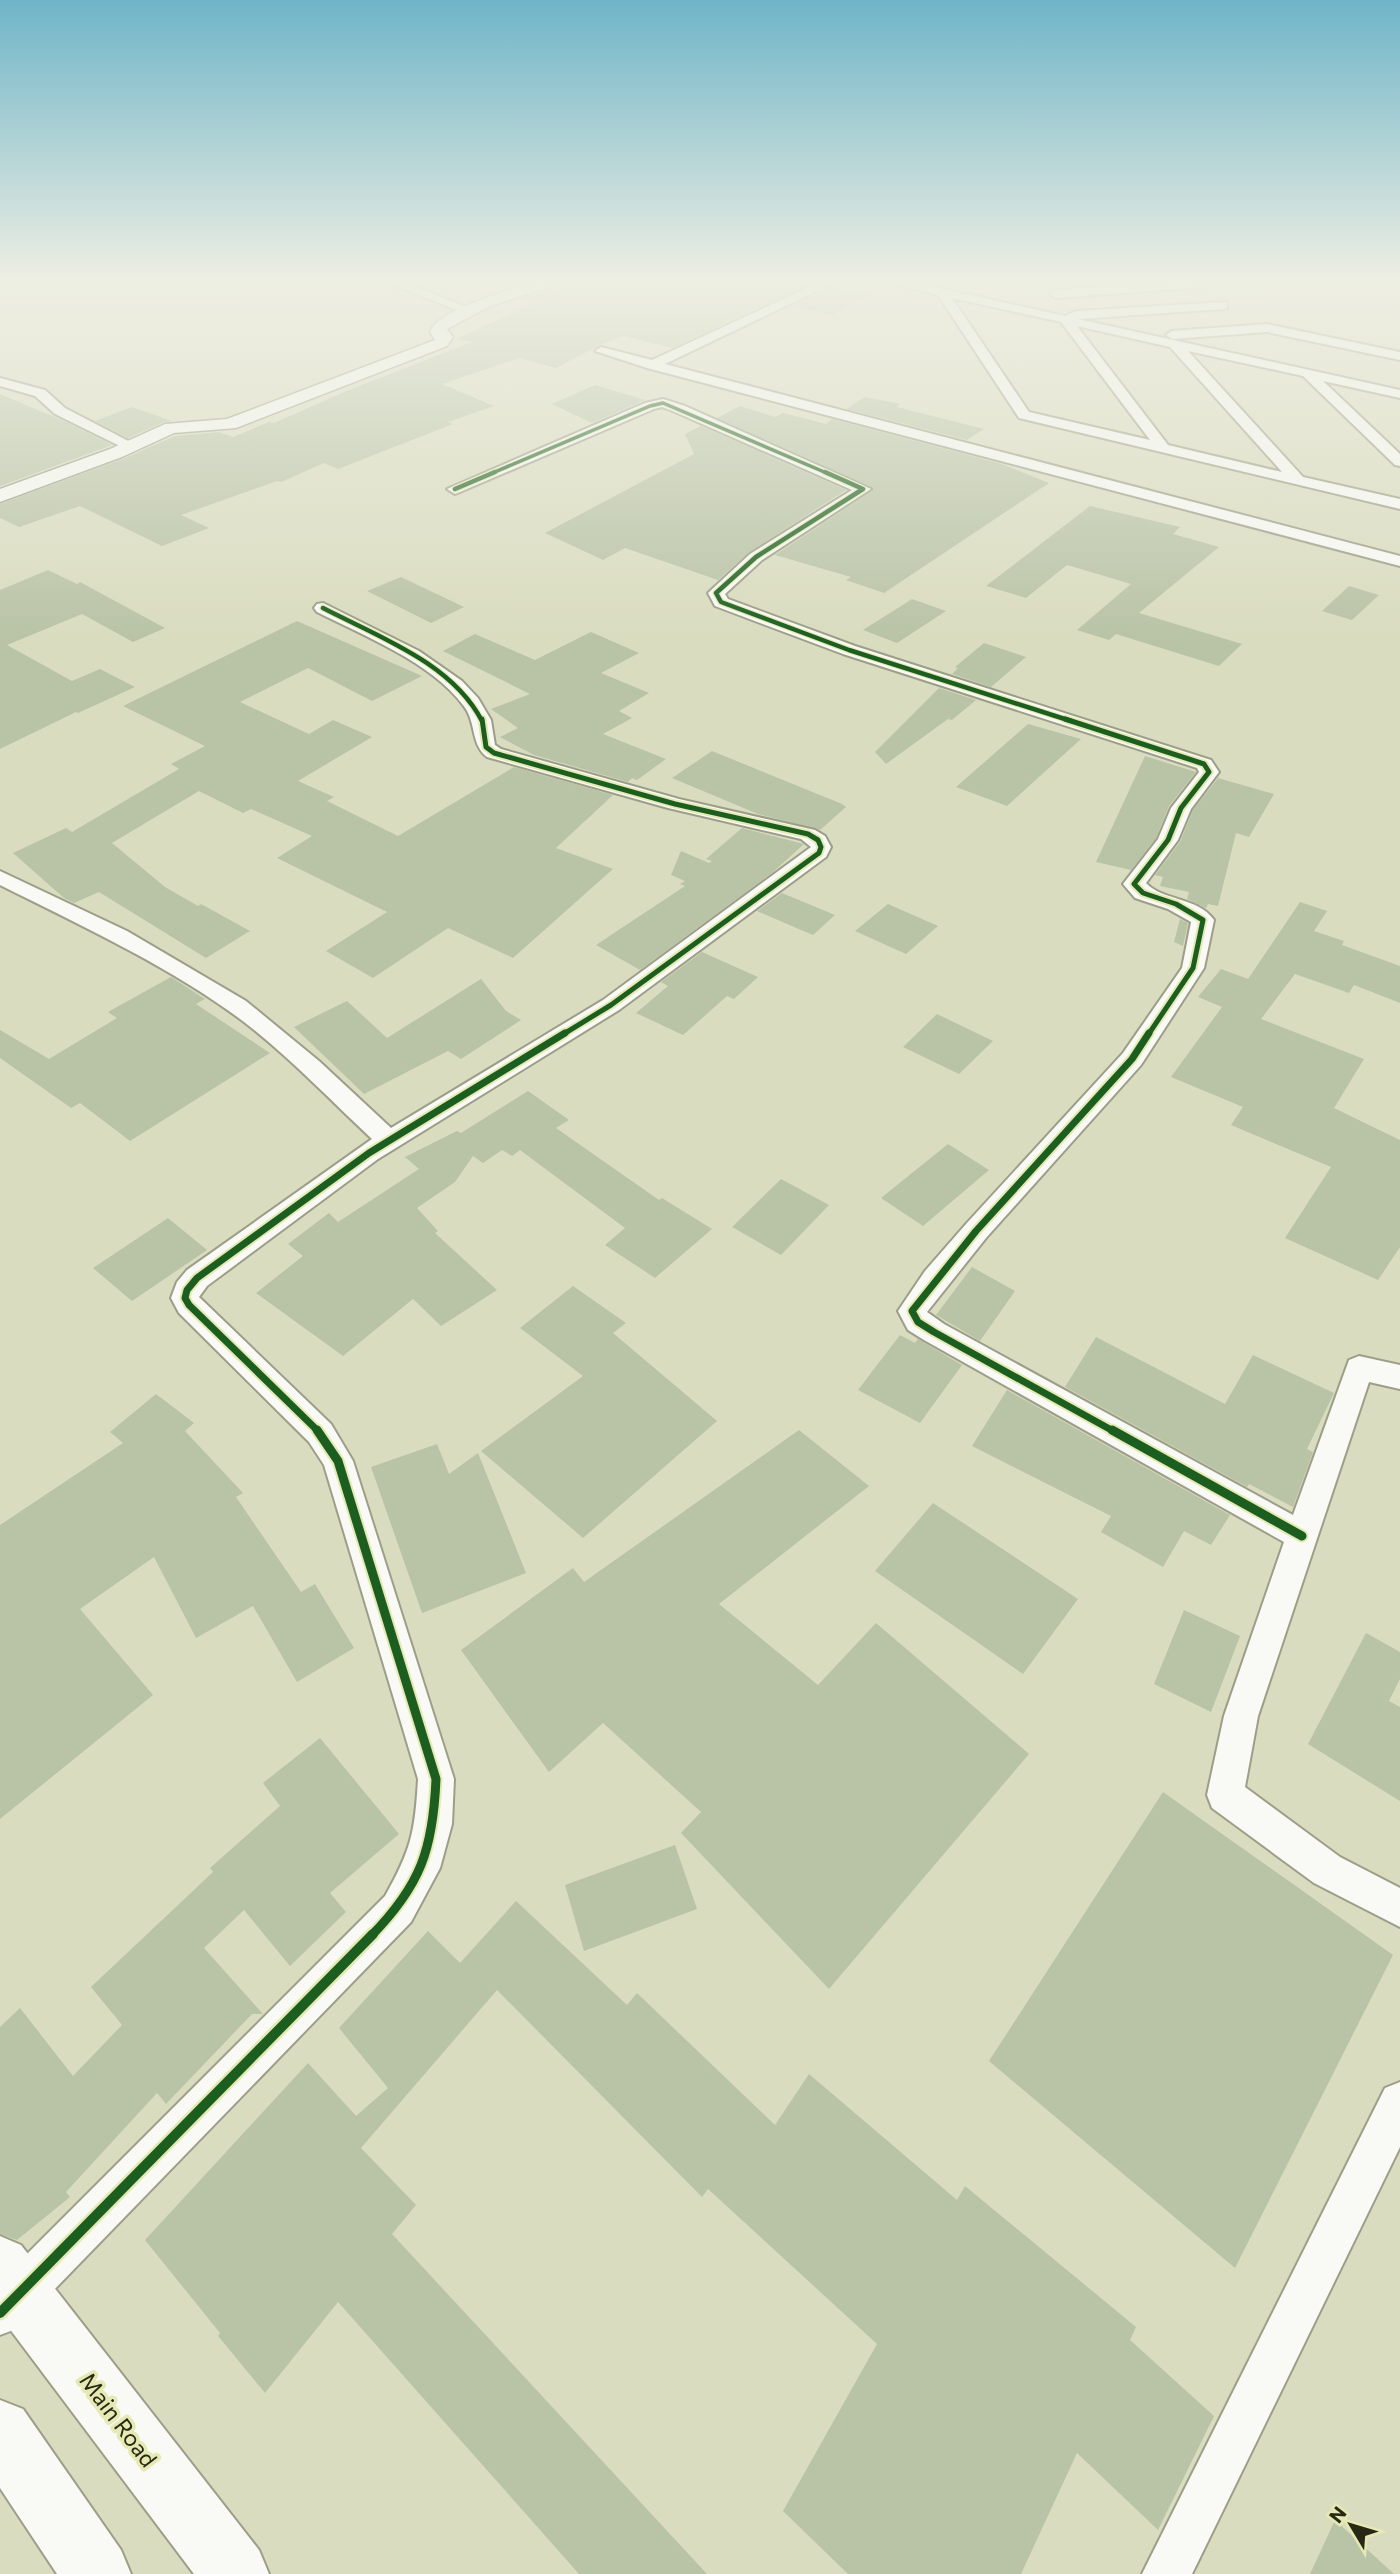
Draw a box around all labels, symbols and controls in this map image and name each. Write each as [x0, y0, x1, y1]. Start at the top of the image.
street label: Main Road [74, 2367, 163, 2472]
north arrow [1316, 2490, 1386, 2560]
text: N [1324, 2502, 1351, 2527]

